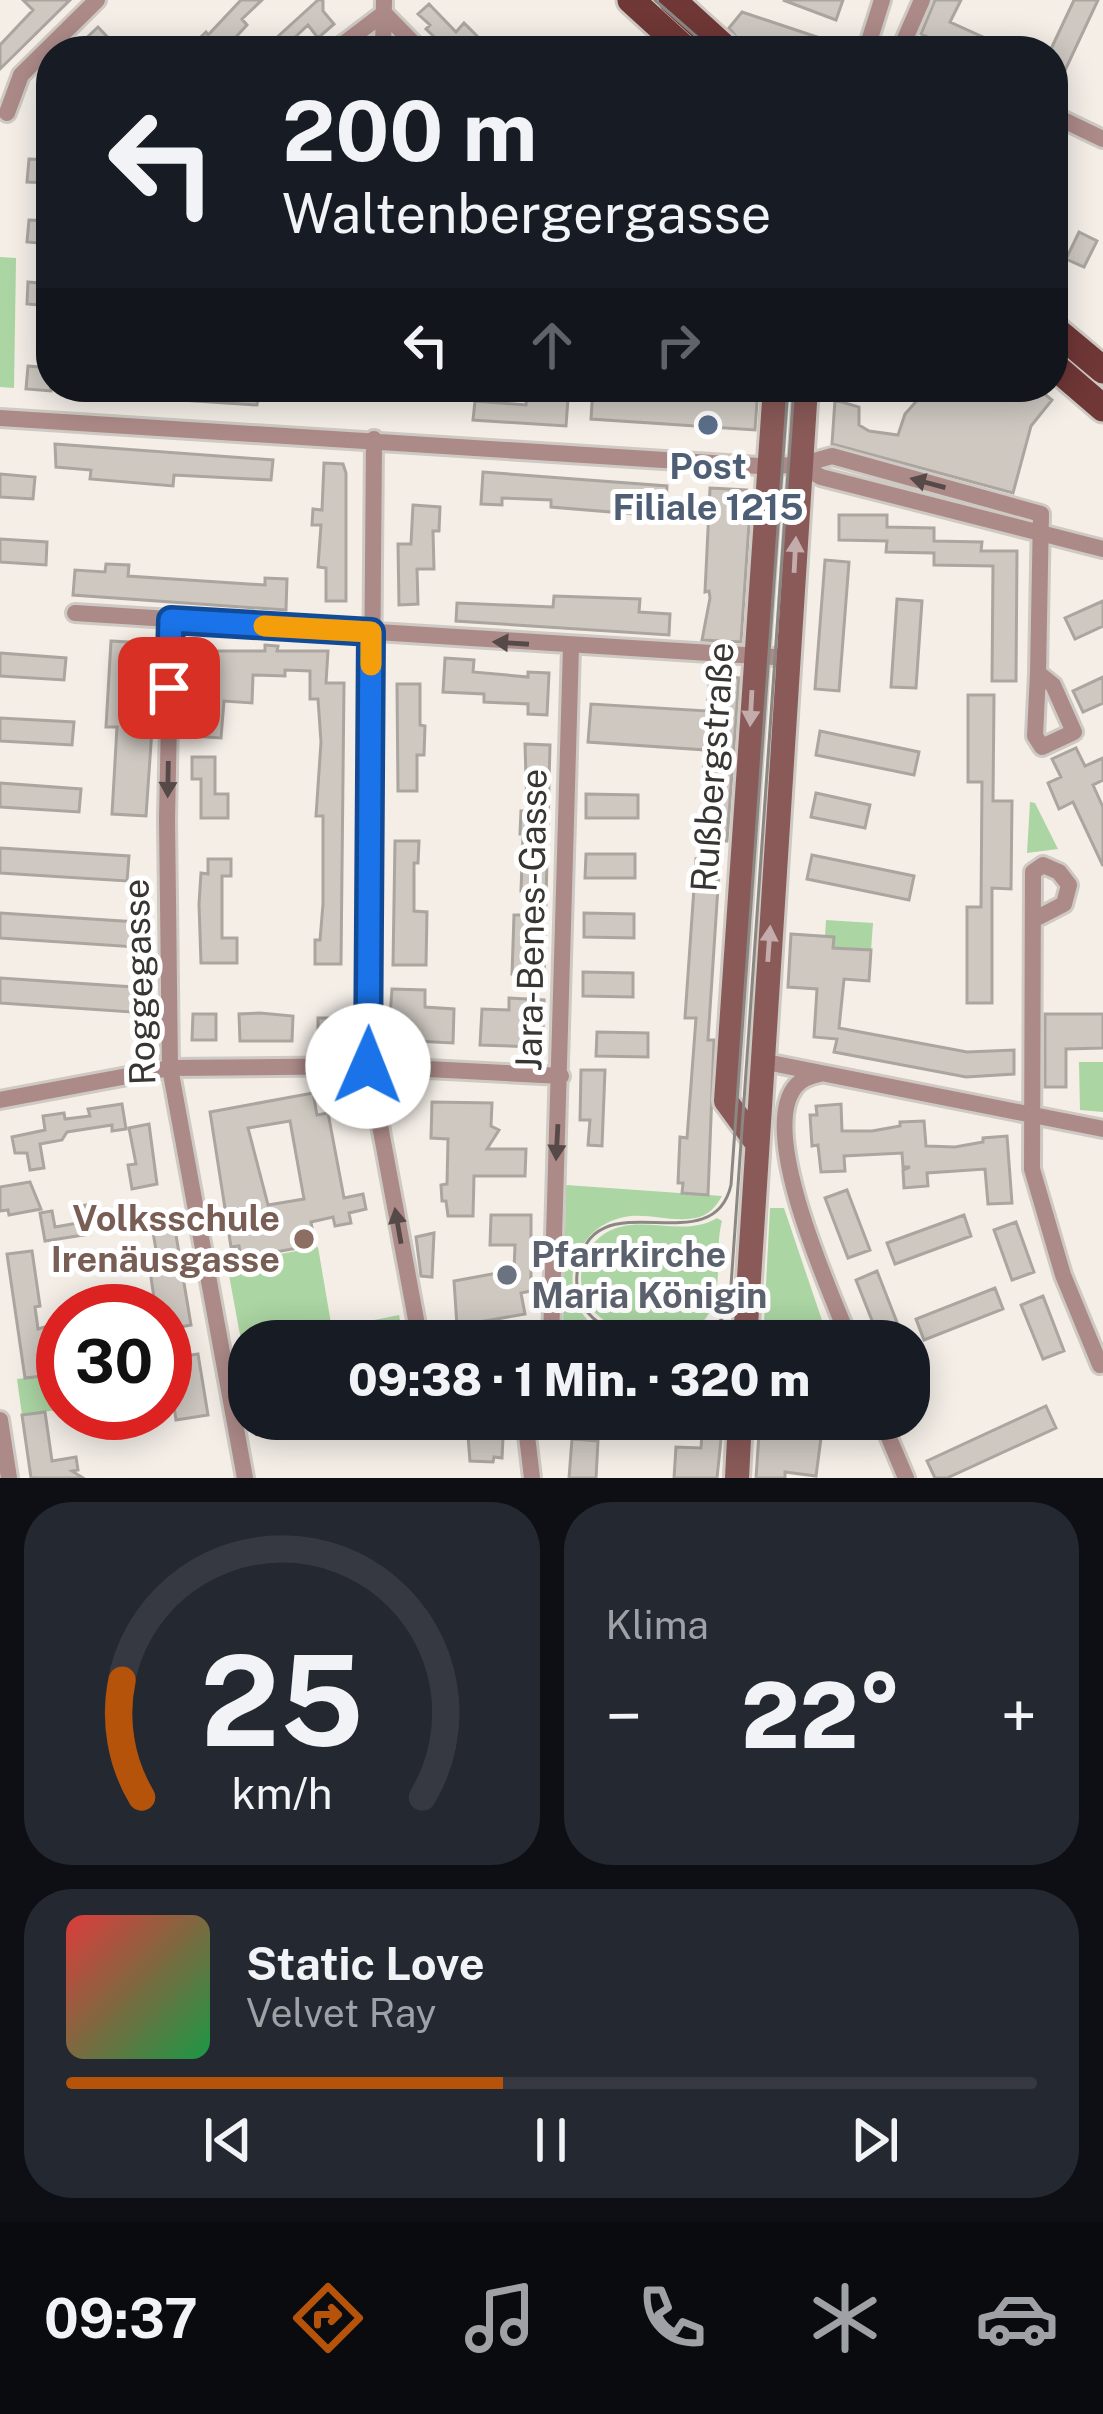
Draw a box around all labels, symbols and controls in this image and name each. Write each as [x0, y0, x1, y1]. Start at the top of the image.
text: 200 m [282, 81, 538, 180]
icon: left [84, 84, 240, 240]
text: Waltenbergergasse [282, 182, 771, 245]
icon: left [393, 312, 459, 378]
icon: ahead [519, 312, 585, 378]
icon: right [645, 312, 711, 378]
marker: Post Filiale 1215 [695, 412, 721, 438]
place label: Post Filiale 1215 [613, 445, 803, 528]
one-way arrow [909, 472, 946, 491]
one-way arrow [786, 535, 805, 573]
one-way arrow [492, 633, 529, 652]
pin [118, 637, 220, 739]
street label: Rußbergstraße [682, 641, 742, 893]
icon: arrive [136, 655, 202, 721]
one-way arrow [741, 690, 760, 728]
one-way arrow [158, 761, 177, 799]
street label: Jara-Benes-Gasse [507, 768, 555, 1072]
street label: Roggegasse [114, 878, 164, 1086]
one-way arrow [760, 925, 779, 962]
position arrow [305, 1003, 431, 1129]
one-way arrow [547, 1124, 566, 1162]
place label: Volksschule Irenäusgasse [51, 1197, 280, 1280]
one-way arrow [388, 1207, 407, 1245]
marker: Volksschule Irenäusgasse [291, 1226, 317, 1252]
place label: Pfarrkirche Maria Königin [531, 1233, 767, 1316]
marker: Pfarrkirche Maria Königin [494, 1262, 520, 1288]
speed limit sign: 30 [36, 1284, 192, 1440]
text: 09:38 · 1 Min. · 320 m [348, 1353, 810, 1406]
text: Klima [606, 1602, 709, 1648]
text: 25 [200, 1627, 363, 1774]
text: 22° [741, 1662, 902, 1768]
text: − [606, 1677, 642, 1755]
text: + [1000, 1677, 1037, 1755]
text: km/h [231, 1767, 332, 1818]
text: Static Love [246, 1937, 485, 1990]
text: Velvet Ray [246, 1990, 436, 2036]
icon: previous [195, 2107, 261, 2173]
icon: pause [518, 2107, 584, 2173]
icon: next [842, 2107, 908, 2173]
icon: directions [286, 2276, 370, 2360]
icon: music [458, 2276, 542, 2360]
icon: phone [630, 2276, 714, 2360]
icon: climate [803, 2276, 887, 2360]
icon: car [975, 2276, 1059, 2360]
text: 09:37 [44, 2287, 198, 2350]

